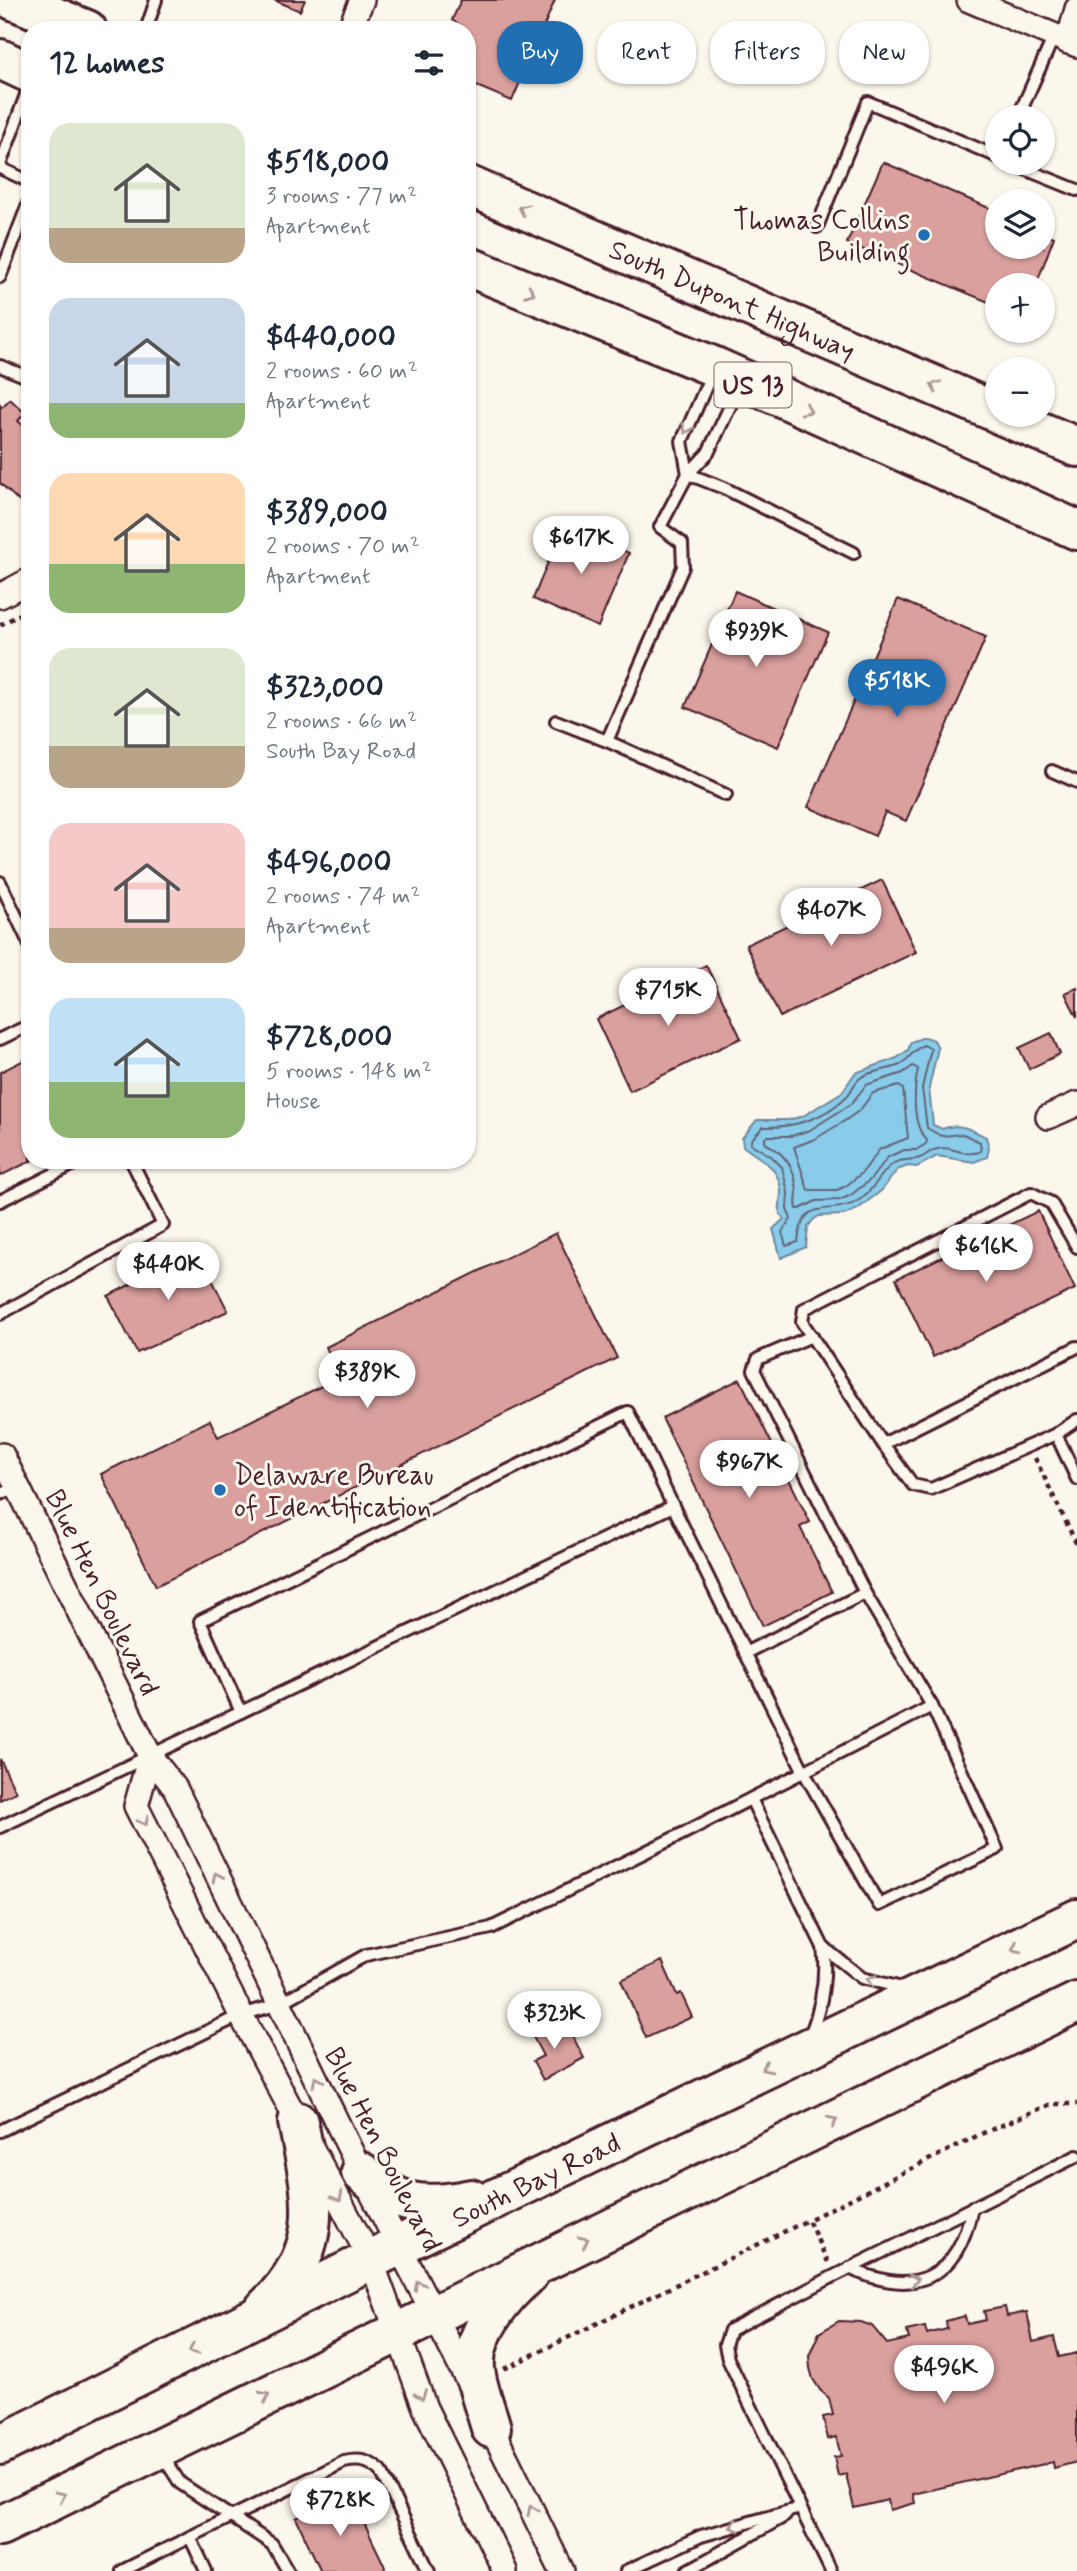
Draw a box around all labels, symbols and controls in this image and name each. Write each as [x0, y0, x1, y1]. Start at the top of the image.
chip: Buy [497, 21, 583, 84]
chip: Rent [597, 21, 696, 84]
chip: Filters [710, 21, 825, 84]
chip: New [839, 21, 929, 84]
text: 12 homes [49, 44, 165, 83]
icon: filters [410, 44, 448, 82]
map controls [985, 105, 1055, 427]
button: locate [985, 105, 1055, 175]
text: $518,000 [266, 143, 389, 182]
icon: home [105, 151, 189, 235]
text: 3 rooms · 77 m² [266, 182, 417, 212]
button: layers [985, 189, 1055, 259]
one-way arrow [518, 203, 530, 217]
place label: Thomas Collins Building [733, 203, 910, 275]
text: Apartment [266, 212, 371, 242]
marker: Thomas Collins Building [916, 227, 932, 243]
street label: South Dupont Highway [603, 232, 860, 370]
button: + [985, 273, 1055, 343]
one-way arrow [524, 284, 536, 298]
text: $440,000 [266, 318, 396, 357]
icon: home [105, 326, 189, 410]
text: 2 rooms · 60 m² [266, 357, 418, 387]
button: − [985, 357, 1055, 427]
road number: US 13 [714, 362, 792, 408]
one-way arrow [930, 380, 942, 394]
text: Apartment [266, 387, 371, 417]
one-way arrow [800, 402, 812, 416]
one-way arrow [681, 422, 695, 435]
text: $389,000 [266, 493, 388, 532]
icon: home [105, 501, 189, 585]
pin: $617K [532, 516, 630, 576]
text: $617K [549, 524, 613, 554]
text: 2 rooms · 70 m² [266, 532, 420, 562]
text: Apartment [266, 562, 371, 592]
pin: $939K [707, 610, 805, 669]
text: $939K [725, 617, 787, 647]
pin: $518K [848, 660, 946, 719]
text: $518K [864, 667, 930, 697]
text: $323,000 [266, 668, 384, 707]
icon: home [105, 676, 189, 760]
text: 2 rooms · 66 m² [266, 707, 417, 737]
text: South Bay Road [266, 737, 416, 767]
text: $496,000 [266, 843, 392, 882]
icon: home [105, 851, 189, 935]
text: 2 rooms · 74 m² [266, 882, 421, 912]
pin: $407K [782, 888, 880, 948]
text: $407K [796, 896, 866, 926]
text: Apartment [266, 912, 371, 942]
pin: $715K [619, 968, 717, 1028]
text: $715K [635, 976, 701, 1006]
text: $728,000 [266, 1018, 392, 1057]
icon: home [105, 1026, 189, 1110]
text: 5 rooms · 148 m² [266, 1057, 432, 1087]
text: House [266, 1087, 320, 1117]
pin: $616K [937, 1224, 1035, 1284]
text: $616K [955, 1232, 1017, 1262]
pin: $440K [119, 1242, 217, 1302]
text: $440K [133, 1250, 203, 1280]
pin: $389K [318, 1350, 416, 1410]
text: $389K [335, 1358, 399, 1388]
pin: $967K [700, 1440, 798, 1500]
text: $967K [716, 1448, 782, 1478]
place label: Delaware Bureau of Identification [234, 1458, 434, 1527]
marker: Delaware Bureau of Identification [212, 1482, 228, 1498]
street label: Blue Hen Boulevard [35, 1484, 167, 1702]
one-way arrow [135, 1814, 149, 1826]
one-way arrow [212, 1872, 226, 1884]
one-way arrow [1011, 1940, 1023, 1954]
one-way arrow [865, 1974, 877, 1988]
pin: $323K [505, 1992, 603, 2051]
text: $323K [523, 1999, 585, 2029]
street label: Blue Hen Boulevard [314, 2041, 449, 2259]
one-way arrow [761, 2060, 773, 2074]
one-way arrow [311, 2076, 325, 2088]
one-way arrow [826, 2115, 838, 2129]
street label: South Bay Road [447, 2125, 627, 2238]
one-way arrow [329, 2190, 343, 2202]
one-way arrow [577, 2236, 589, 2250]
one-way arrow [908, 2274, 920, 2289]
one-way arrow [414, 2279, 427, 2292]
one-way arrow [188, 2341, 200, 2355]
pin: $496K [895, 2346, 993, 2405]
text: $496K [910, 2353, 978, 2383]
one-way arrow [412, 2389, 426, 2401]
one-way arrow [258, 2390, 270, 2404]
pin: $728K [291, 2478, 389, 2538]
text: $728K [306, 2486, 374, 2516]
one-way arrow [54, 2491, 66, 2505]
one-way arrow [526, 2505, 540, 2517]
one-way arrow [728, 2518, 740, 2533]

